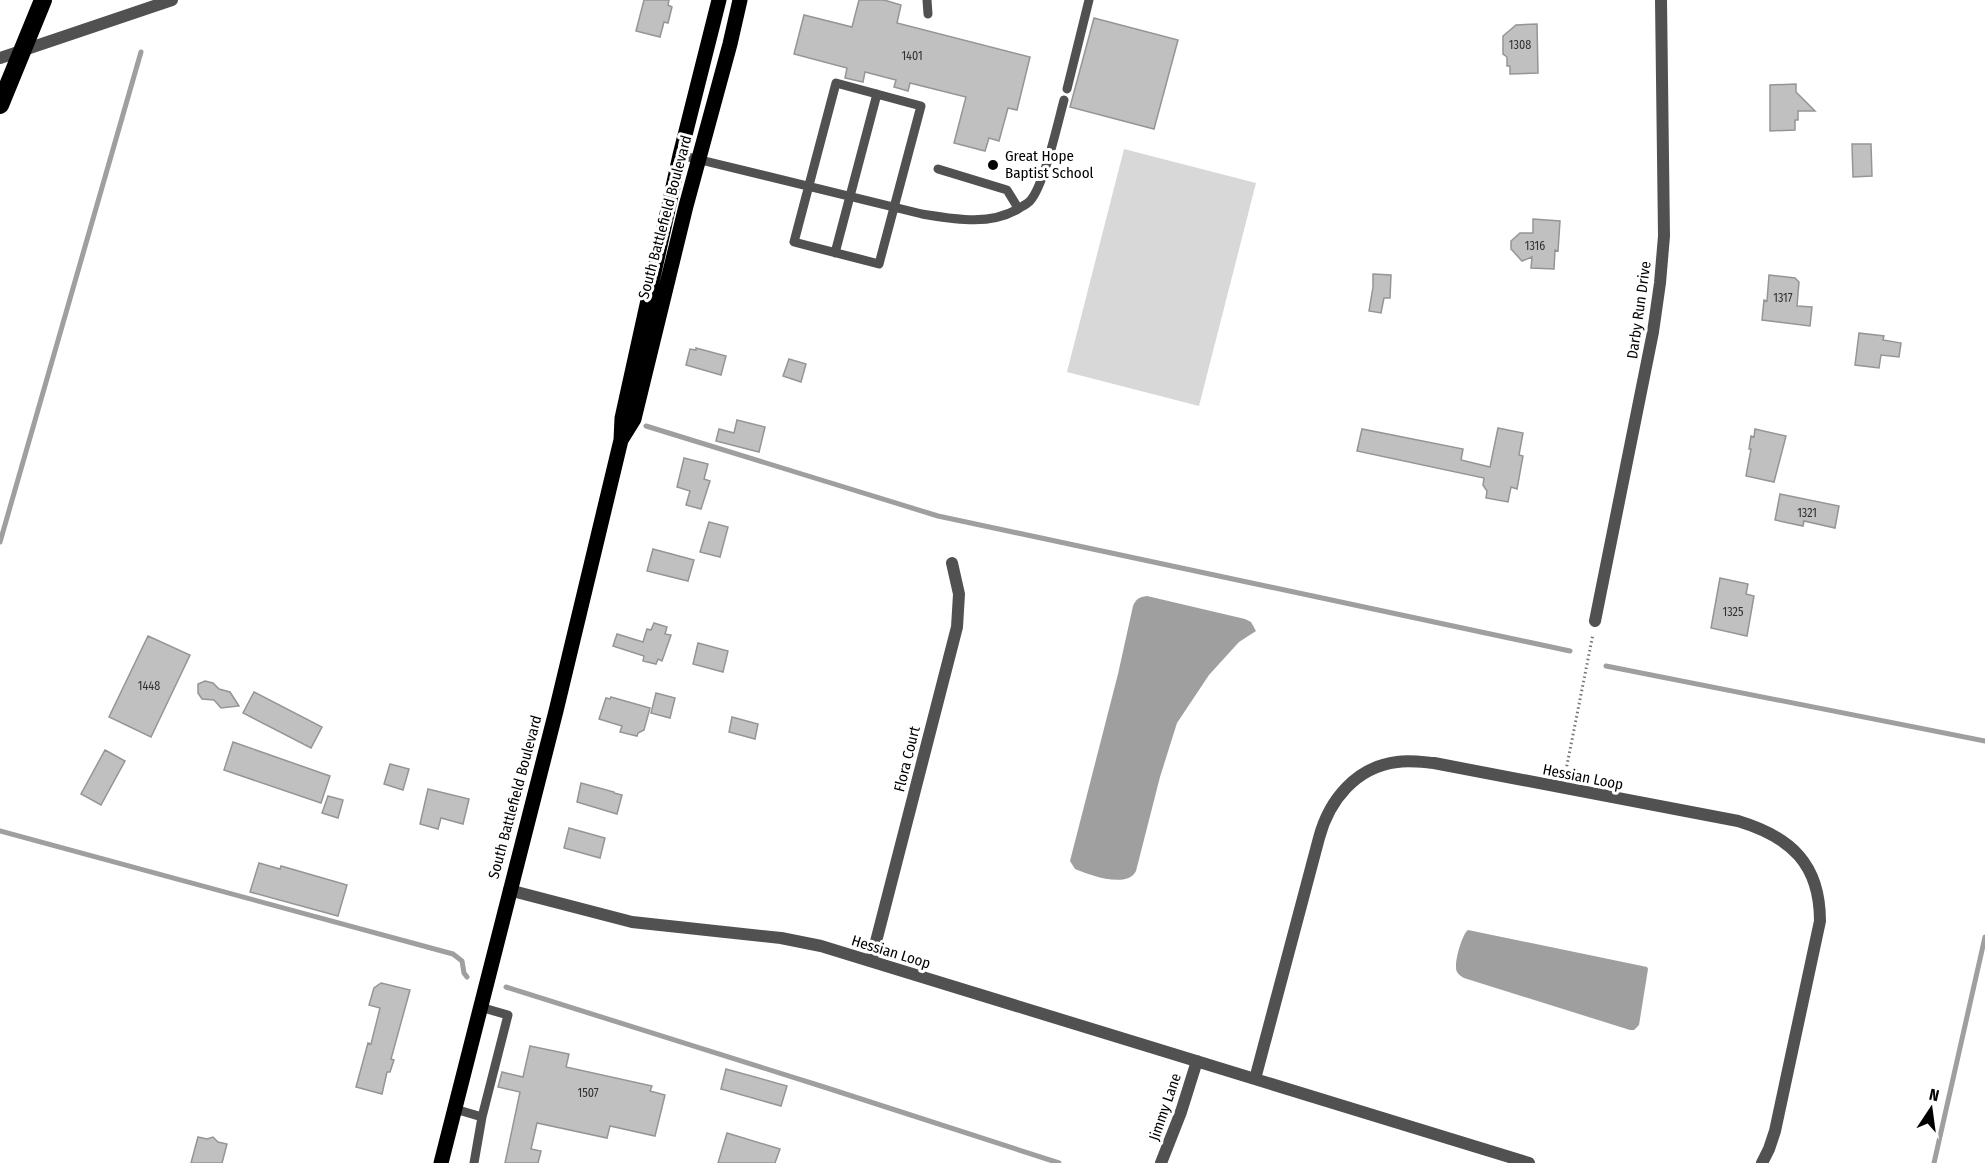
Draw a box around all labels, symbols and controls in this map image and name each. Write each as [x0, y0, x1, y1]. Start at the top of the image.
house number: 1308 [1509, 38, 1531, 52]
house number: 1401 [901, 49, 923, 63]
street label: South Battlefield Boulevard [634, 133, 696, 301]
place label: Great Hope Baptist School [1005, 147, 1094, 182]
marker: Great Hope Baptist School [986, 158, 1000, 172]
house number: 1316 [1525, 239, 1545, 253]
street label: Darby Run Drive [1623, 260, 1655, 360]
house number: 1317 [1773, 291, 1793, 305]
house number: 1321 [1797, 506, 1817, 520]
house number: 1325 [1723, 605, 1744, 619]
house number: 1448 [138, 679, 160, 693]
street label: South Battlefield Boulevard [484, 713, 546, 881]
street label: Flora Court [890, 724, 924, 794]
street label: Hessian Loop [1541, 760, 1625, 794]
street label: Hessian Loop [849, 931, 933, 973]
street label: Jimmy Lane [1145, 1071, 1185, 1143]
north arrow [1901, 1079, 1961, 1139]
text: N [1927, 1085, 1941, 1105]
house number: 1507 [577, 1086, 599, 1100]

